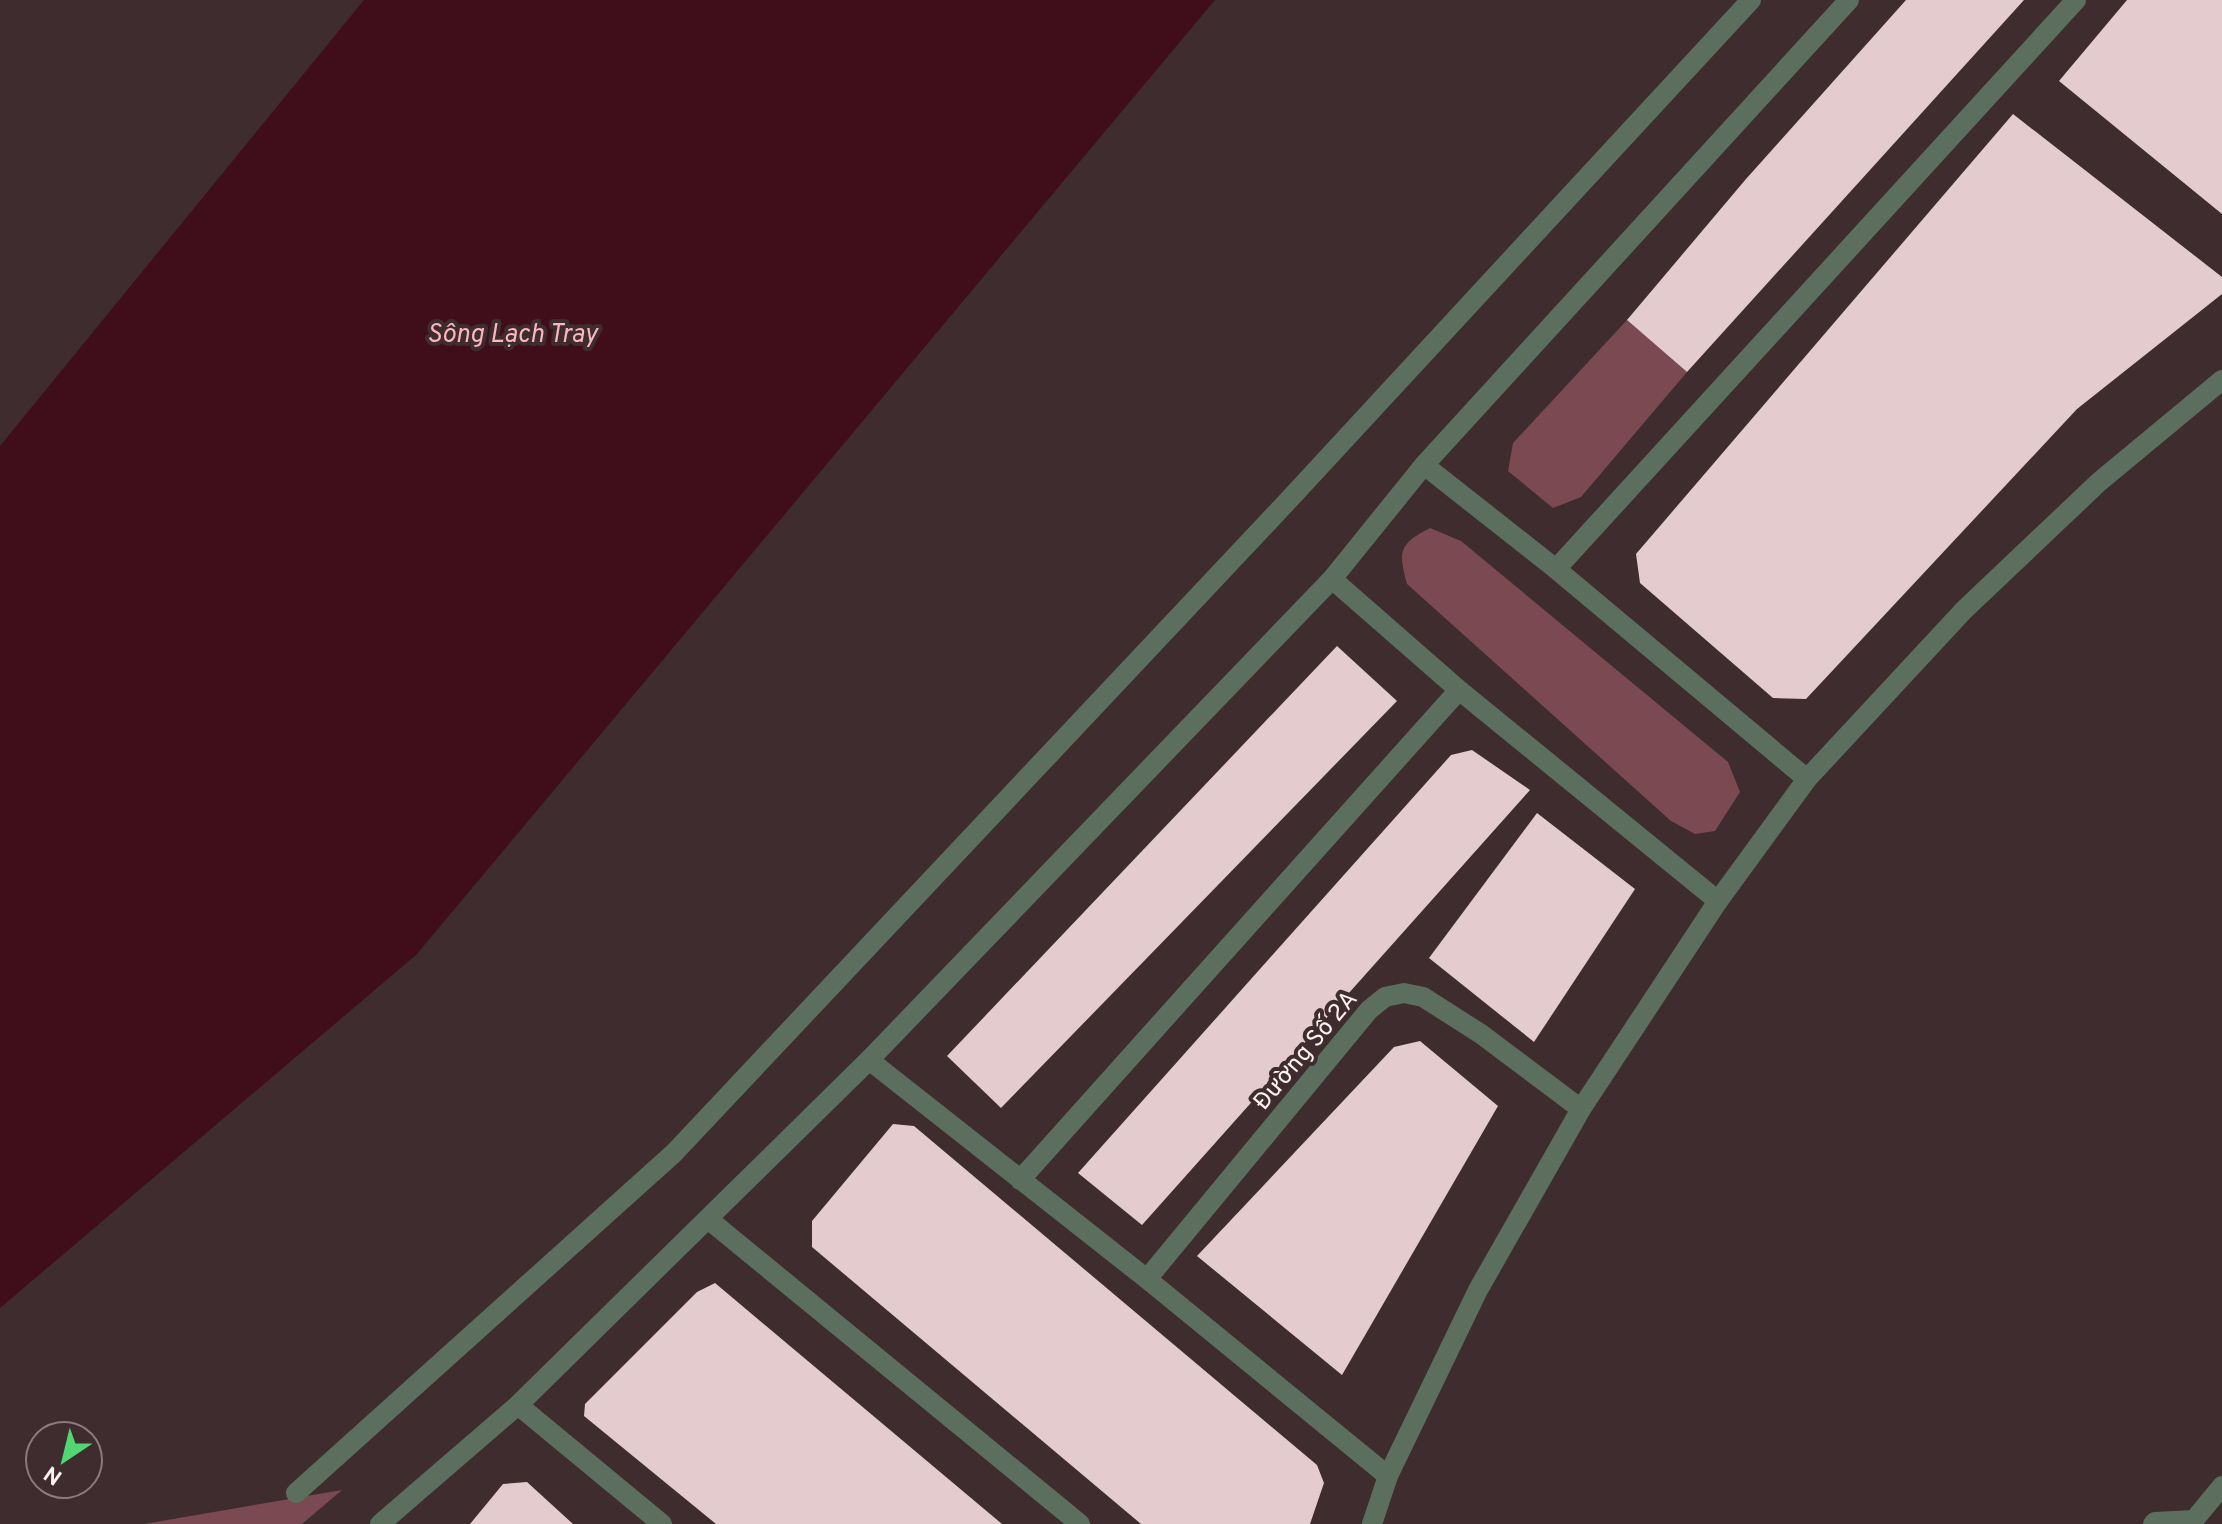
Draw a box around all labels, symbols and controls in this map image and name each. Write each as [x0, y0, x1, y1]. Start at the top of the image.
water label: Sông Lạch Tray [427, 319, 599, 352]
street label: Đường Số 2A [1247, 985, 1365, 1117]
north arrow [24, 1420, 104, 1500]
text: N [40, 1459, 68, 1490]

